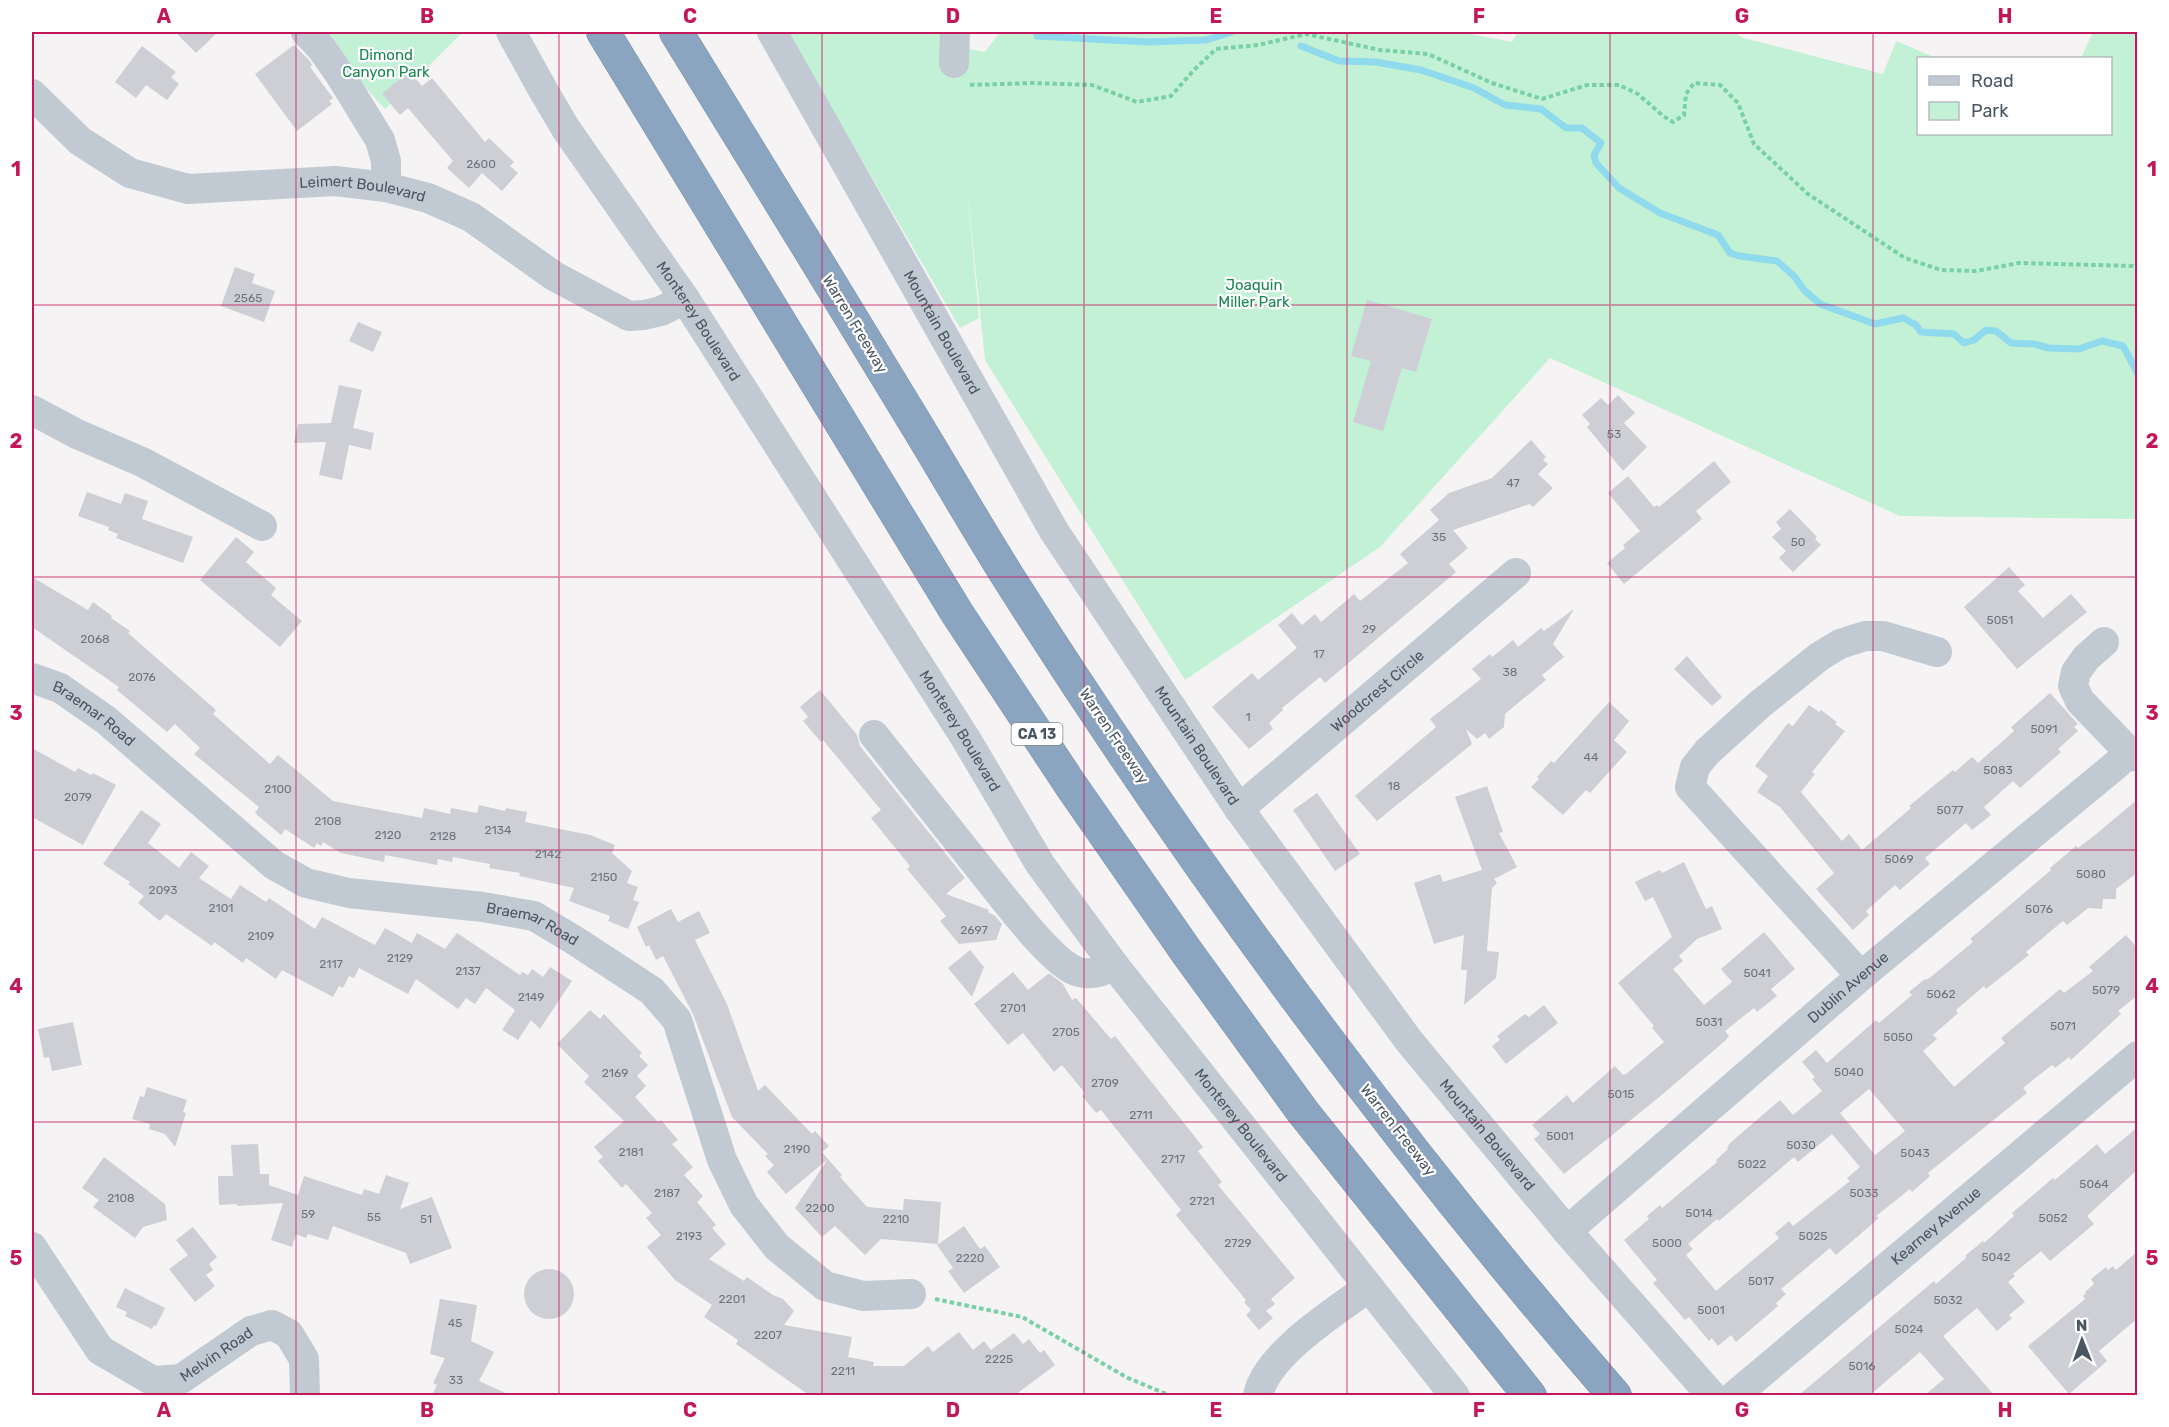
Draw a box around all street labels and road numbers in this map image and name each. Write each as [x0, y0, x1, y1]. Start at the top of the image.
street label: Leimert Boulevard [299, 172, 427, 206]
street label: Monterey Boulevard [653, 258, 744, 384]
street label: Mountain Boulevard [900, 267, 984, 397]
street label: Warren Freeway [819, 272, 891, 376]
street label: Woodcrest Circle [1327, 646, 1428, 736]
street label: Monterey Boulevard [915, 667, 1004, 795]
street label: Braemar Road [50, 677, 139, 750]
street label: Mountain Boulevard [1151, 683, 1243, 809]
street label: Warren Freeway [1075, 685, 1153, 787]
road number: CA 13 [1012, 723, 1062, 745]
street label: Braemar Road [485, 899, 582, 950]
street label: Dublin Avenue [1804, 948, 1892, 1027]
street label: Monterey Boulevard [1191, 1065, 1291, 1186]
street label: Mountain Boulevard [1436, 1076, 1539, 1194]
street label: Warren Freeway [1357, 1081, 1439, 1179]
street label: Kearney Avenue [1887, 1183, 1985, 1269]
street label: Melvin Road [177, 1323, 256, 1386]

